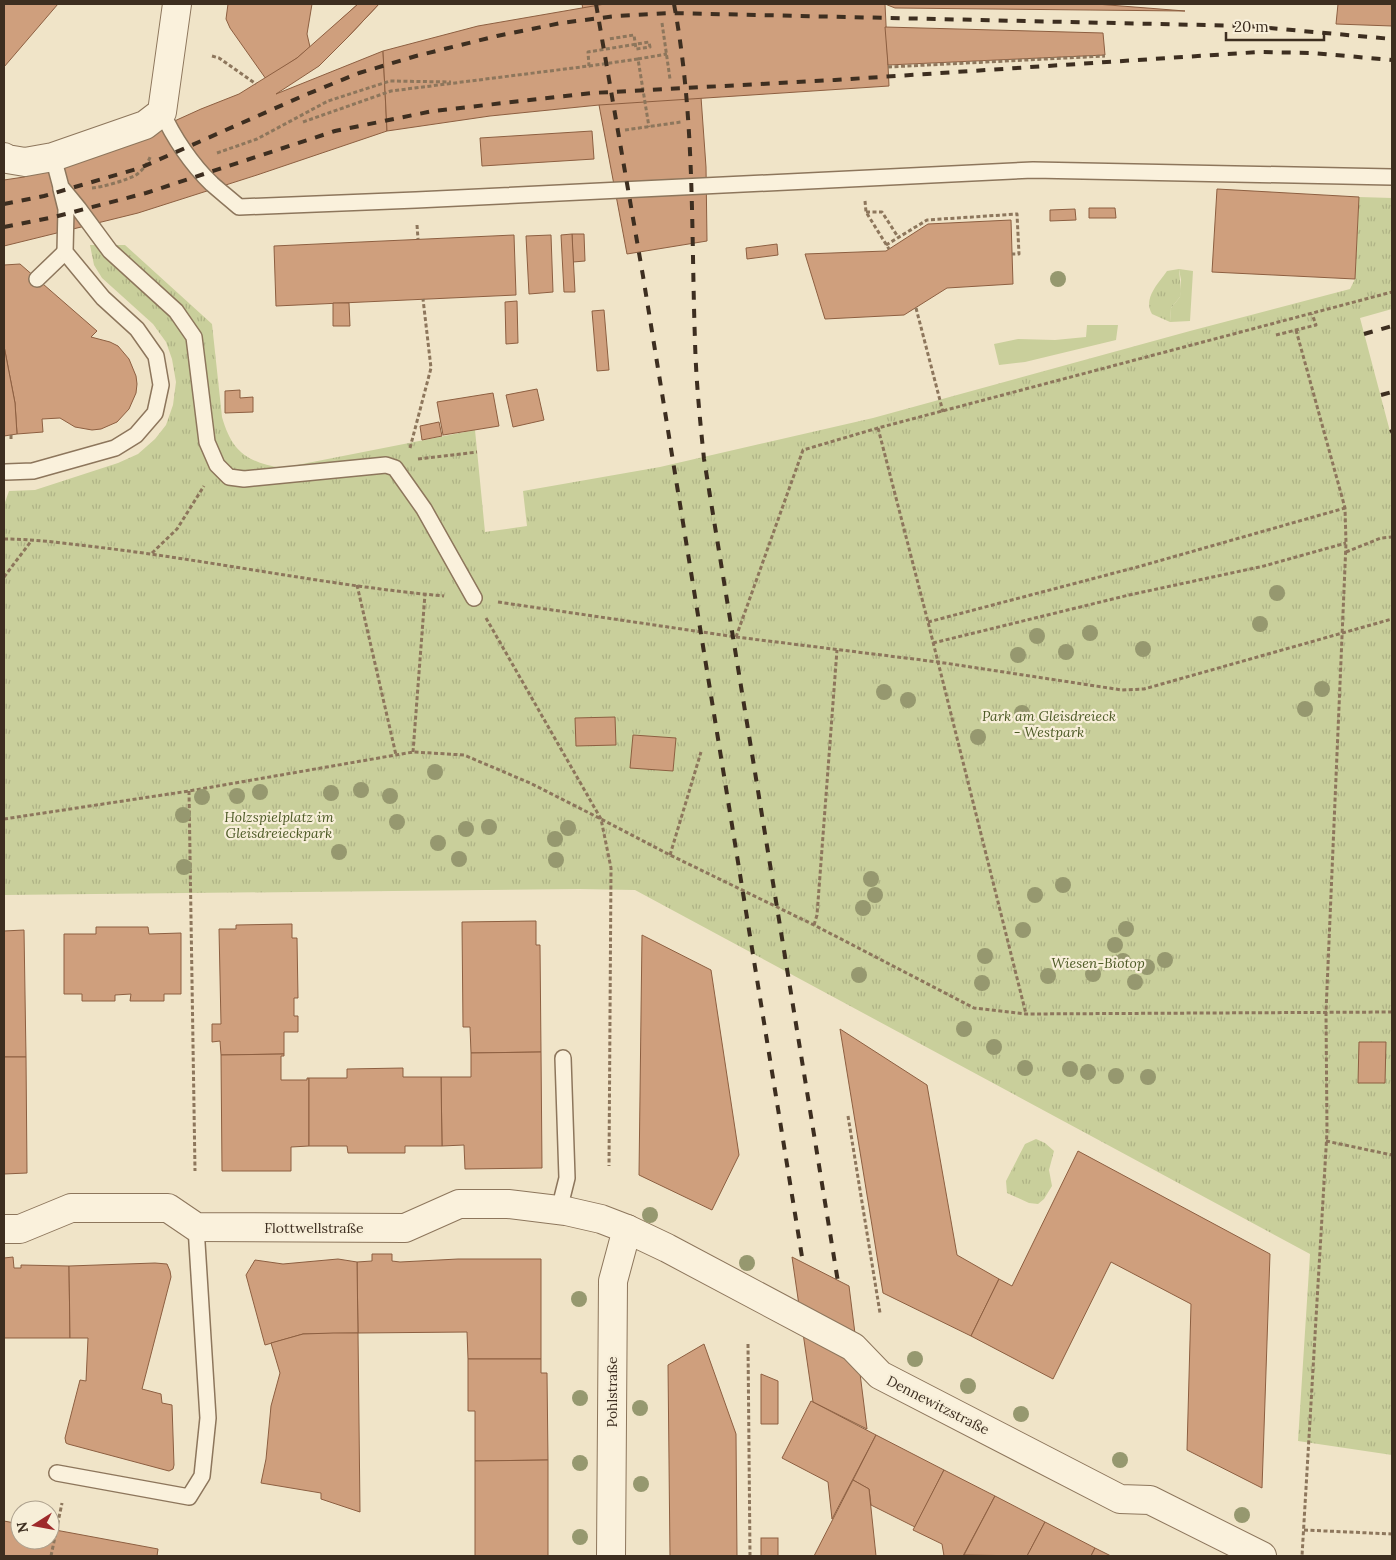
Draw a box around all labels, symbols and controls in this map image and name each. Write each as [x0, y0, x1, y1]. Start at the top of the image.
scale bar [1226, 10, 1324, 42]
text: 20 m [1234, 17, 1269, 36]
park label: Park am Gleisdreieck - Westpark [982, 707, 1116, 741]
park label: Holzspielplatz im Gleisdreieckpark [224, 808, 334, 842]
park label: Wiesen-Biotop [1051, 954, 1145, 972]
street label: Flottwellstraße [264, 1219, 364, 1237]
street label: Pohlstraße [603, 1356, 621, 1427]
street label: Dennewitzstraße [884, 1371, 993, 1439]
north arrow [10, 1500, 60, 1550]
text: N [12, 1520, 32, 1535]

